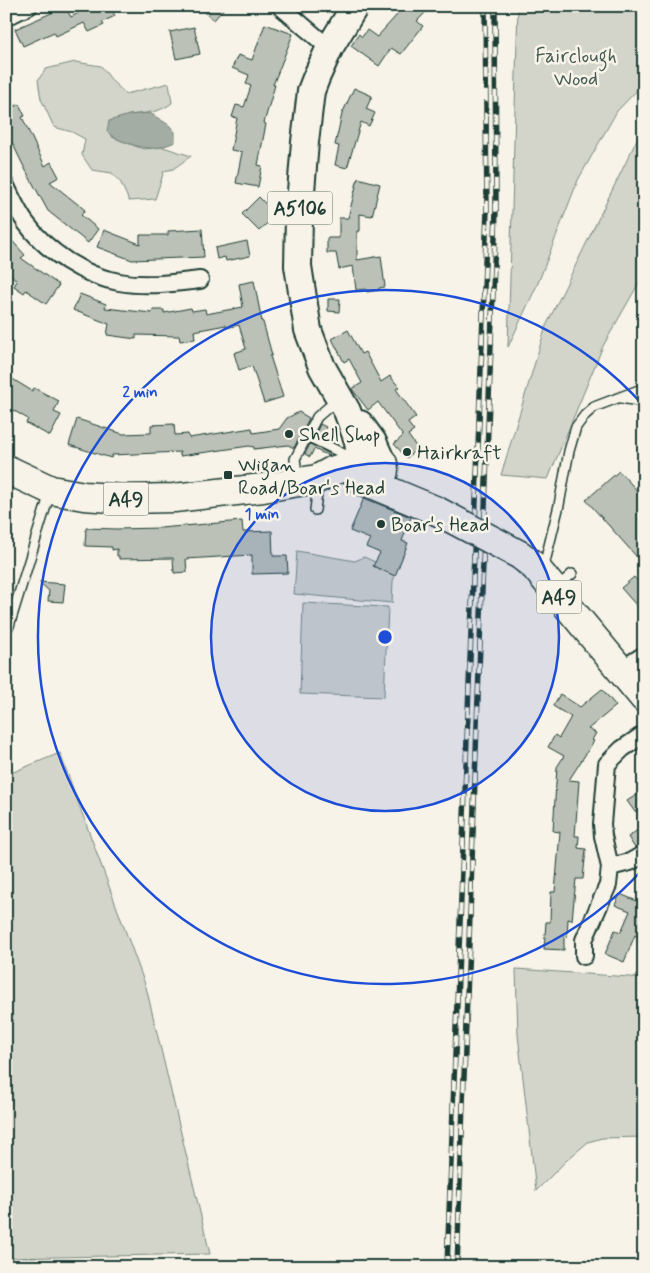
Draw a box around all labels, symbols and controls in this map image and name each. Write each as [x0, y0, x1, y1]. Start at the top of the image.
park label: Fairclough Wood [535, 43, 617, 93]
road number: A5106 [268, 192, 332, 224]
text: 2 min [122, 383, 158, 403]
place label: Shell Shop [299, 422, 381, 449]
marker: Shell Shop [283, 428, 295, 440]
place label: Hairkraft [417, 440, 502, 467]
marker: Hairkraft [401, 446, 413, 458]
place label: Wigan Road/Boar's Head [238, 452, 385, 502]
marker: Wigan Road/Boar's Head [222, 469, 234, 481]
road number: A49 [104, 482, 148, 516]
text: 1 min [245, 505, 279, 525]
place label: Boar's Head [391, 512, 490, 539]
marker: Boar's Head [375, 518, 387, 530]
road number: A49 [536, 580, 582, 614]
centre of rings [376, 628, 394, 646]

